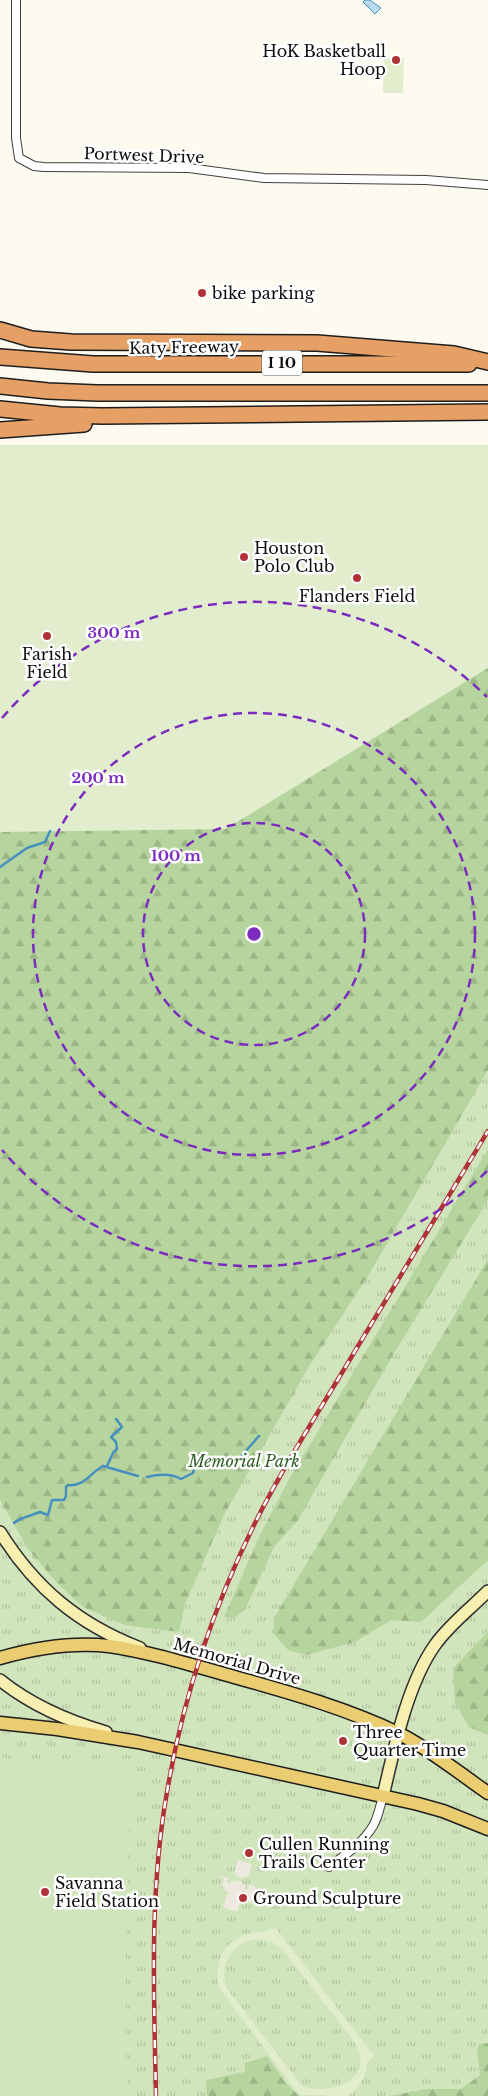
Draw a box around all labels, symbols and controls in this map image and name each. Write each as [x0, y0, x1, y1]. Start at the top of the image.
place label: HoK Basketball Hoop [262, 41, 386, 79]
marker: HoK Basketball Hoop [390, 54, 402, 66]
street label: Portwest Drive [83, 143, 205, 167]
place label: bike parking [211, 283, 315, 303]
marker: bike parking [196, 287, 208, 299]
street label: Katy Freeway [129, 336, 240, 358]
road number: I 10 [262, 350, 302, 376]
place label: Houston Polo Club [254, 538, 334, 576]
marker: Houston Polo Club [238, 551, 250, 563]
marker: Flanders Field [351, 572, 363, 584]
place label: Flanders Field [299, 586, 416, 606]
text: 300 m [88, 623, 141, 642]
marker: Farish Field [41, 630, 53, 642]
place label: Farish Field [22, 644, 72, 682]
text: 200 m [72, 768, 125, 787]
text: 100 m [151, 846, 201, 865]
centre of rings [245, 925, 263, 943]
park label: Memorial Park [187, 1451, 300, 1471]
street label: Memorial Drive [171, 1633, 303, 1689]
place label: Three Quarter Time [353, 1722, 466, 1760]
marker: Three Quarter Time [337, 1735, 349, 1747]
place label: Cullen Running Trails Center [259, 1834, 390, 1872]
marker: Cullen Running Trails Center [243, 1847, 255, 1859]
place label: Savanna Field Station [55, 1873, 159, 1911]
marker: Savanna Field Station [39, 1886, 51, 1898]
place label: Ground Sculpture [253, 1888, 401, 1908]
marker: Ground Sculpture [237, 1892, 249, 1904]

